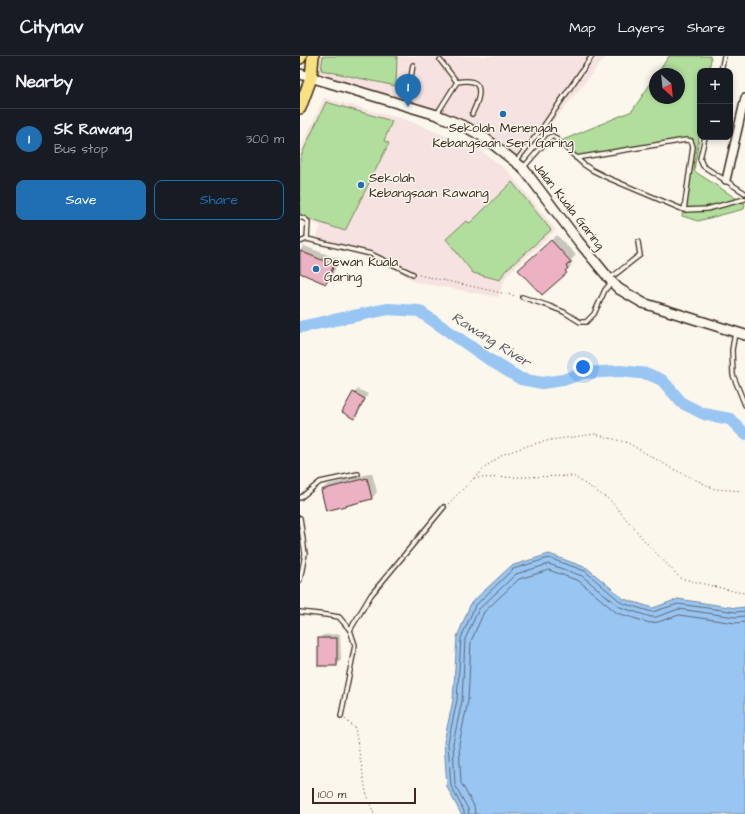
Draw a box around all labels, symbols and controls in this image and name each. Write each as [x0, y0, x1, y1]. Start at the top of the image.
text: Citynav [20, 14, 83, 41]
text: Map [569, 18, 596, 38]
text: Layers [618, 18, 665, 38]
text: Share [687, 18, 725, 38]
north arrow [649, 68, 685, 104]
map controls [697, 68, 733, 140]
button: + [697, 68, 733, 104]
text: Nearby [16, 70, 73, 94]
pin: 1 [395, 74, 421, 107]
button: − [697, 104, 733, 140]
marker: Sekolah Menengah Kebangsaan Seri Garing [498, 109, 508, 119]
text: SK Rawang [54, 119, 132, 140]
place label: Sekolah Menengah Kebangsaan Seri Garing [432, 119, 574, 153]
text: 1 [28, 130, 30, 148]
text: 300 m [246, 130, 284, 148]
text: Bus stop [54, 140, 108, 158]
street label: Jalan Kuala Garing [528, 158, 609, 254]
place label: Sekolah Kebangsaan Rawang [369, 169, 489, 203]
button: Save [16, 180, 146, 220]
button: Share [154, 180, 284, 220]
marker: Sekolah Kebangsaan Rawang [356, 180, 366, 190]
place label: Dewan Kuala Garing [324, 253, 398, 287]
marker: Dewan Kuala Garing [311, 264, 321, 274]
water label: Rawang River [448, 308, 536, 373]
your location [573, 357, 593, 377]
scale bar [312, 786, 416, 805]
text: 100 m [318, 787, 346, 802]

